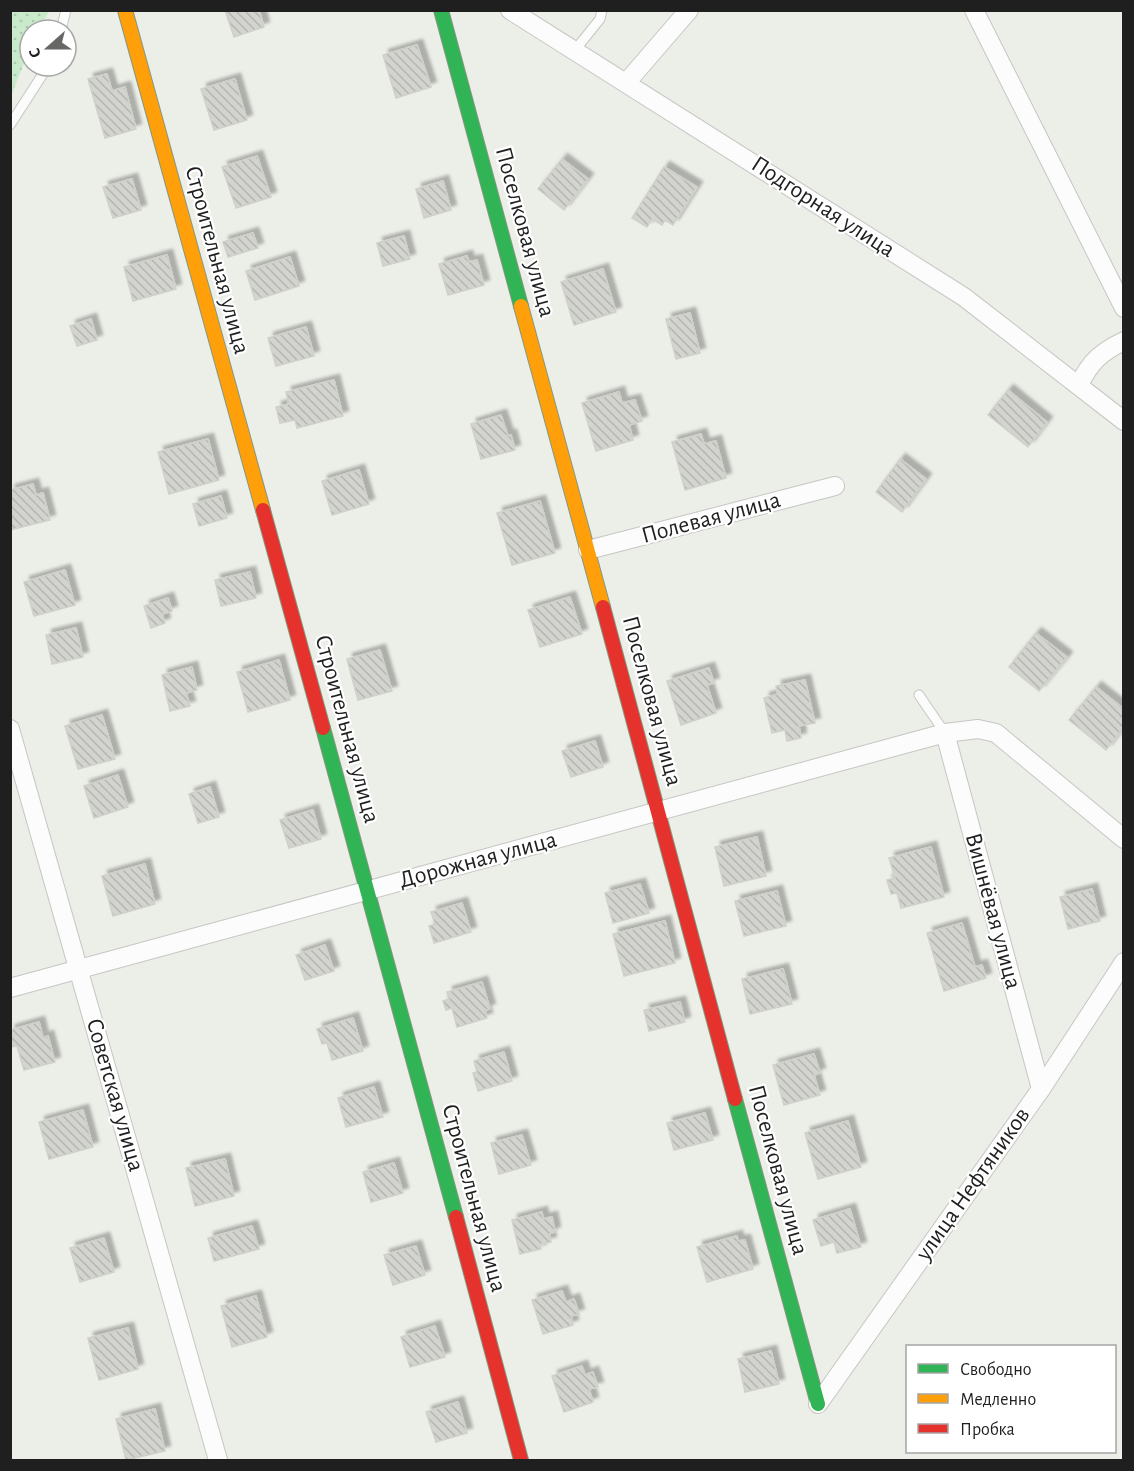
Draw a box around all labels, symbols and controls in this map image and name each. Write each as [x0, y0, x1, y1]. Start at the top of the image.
north arrow [18, 18, 78, 78]
text: С [26, 46, 44, 60]
street label: Поселковая улица [491, 144, 559, 320]
street label: Подгорная улица [747, 152, 899, 262]
street label: Строительная улица [180, 163, 254, 357]
street label: Полевая улица [639, 488, 783, 548]
street label: Поселковая улица [618, 613, 686, 789]
street label: Строительная улица [310, 632, 384, 826]
street label: Дорожная улица [397, 827, 559, 893]
street label: Вишнёвая улица [961, 830, 1025, 992]
street label: Советская улица [82, 1016, 148, 1174]
street label: Поселковая улица [744, 1082, 812, 1258]
street label: Строительная улица [437, 1101, 511, 1295]
street label: улица Нефтяников [911, 1103, 1035, 1266]
legend [906, 1345, 1116, 1453]
text: Свободно [960, 1360, 1032, 1379]
text: Медленно [960, 1391, 1036, 1409]
text: Пробка [960, 1420, 1015, 1439]

